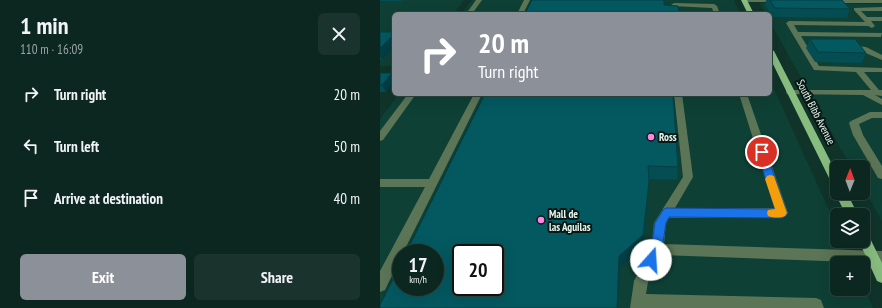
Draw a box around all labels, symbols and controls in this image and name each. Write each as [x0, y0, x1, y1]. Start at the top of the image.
text: 1 min [20, 10, 68, 41]
button: close [318, 13, 360, 55]
text: 20 m [478, 24, 529, 61]
icon: right [412, 28, 464, 80]
text: 110 m · 16:09 [20, 41, 83, 58]
text: Turn right [478, 60, 538, 83]
street label: South Bibb Avenue [794, 77, 839, 147]
icon: right [20, 83, 42, 105]
text: Turn right [54, 85, 106, 104]
text: 20 m [334, 85, 360, 104]
place label: Ross [659, 130, 677, 144]
marker: Ross [646, 132, 656, 142]
icon: left [20, 135, 42, 157]
pin [745, 135, 779, 169]
text: Turn left [54, 137, 99, 156]
text: 50 m [334, 137, 360, 156]
icon: arrive [751, 141, 773, 163]
north arrow [830, 160, 870, 200]
map controls [830, 160, 870, 296]
icon: arrive [20, 187, 42, 209]
text: Arrive at destination [54, 189, 163, 208]
text: 40 m [334, 189, 360, 208]
place label: Mall de las Aguilas [549, 207, 591, 234]
button: layers [830, 208, 870, 248]
marker: Mall de las Aguilas [536, 215, 546, 225]
position arrow [630, 239, 672, 281]
speed limit sign: 20 [452, 244, 504, 296]
text: 17 [408, 252, 428, 278]
button: Exit [20, 254, 186, 300]
button: Share [194, 254, 360, 300]
button: + [830, 256, 870, 296]
text: km/h [409, 273, 427, 286]

